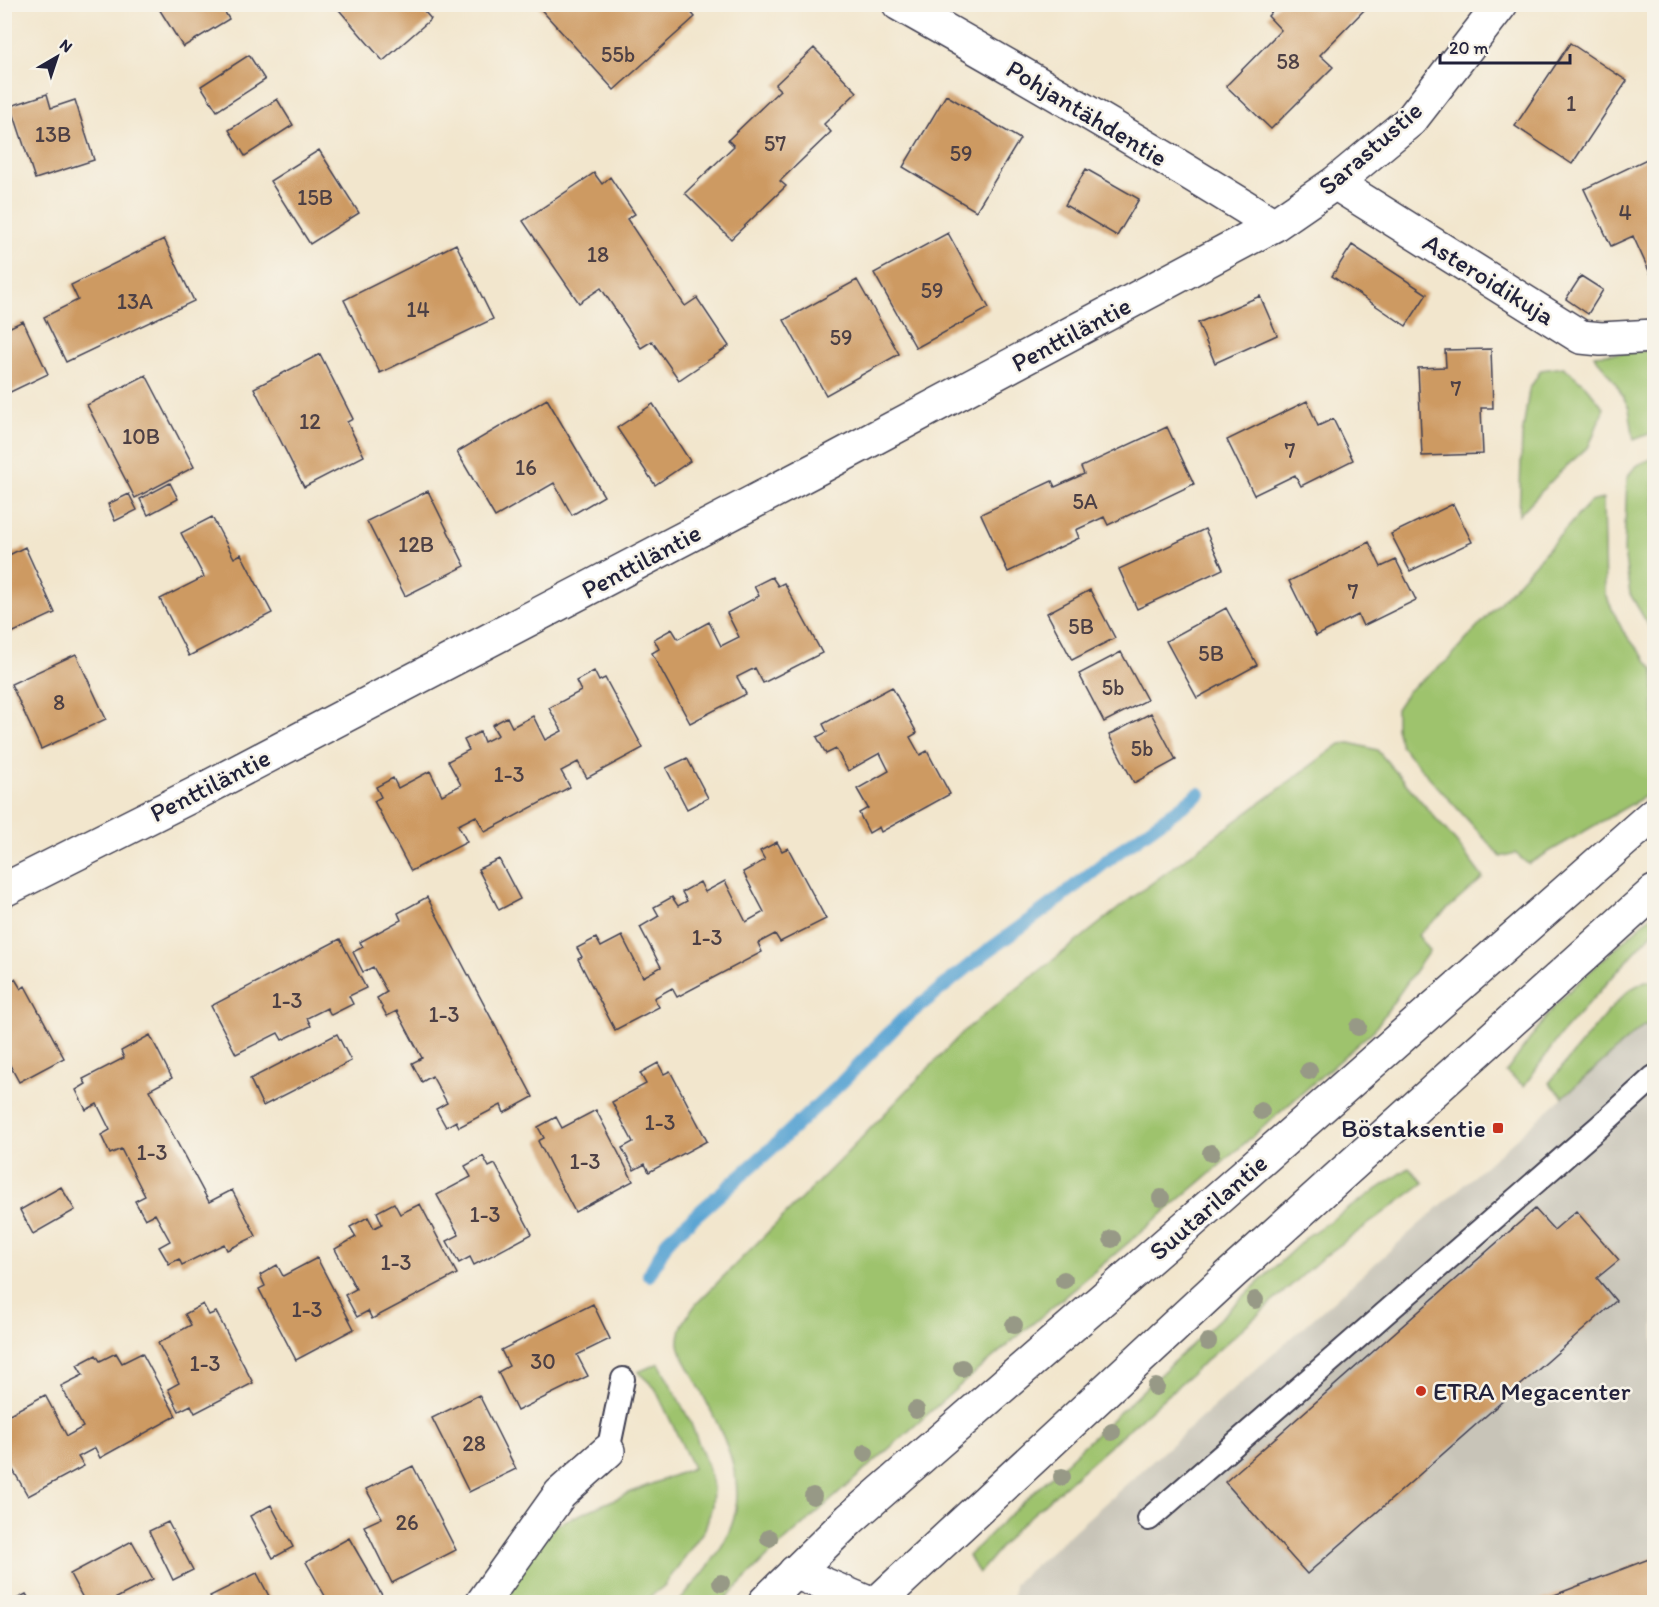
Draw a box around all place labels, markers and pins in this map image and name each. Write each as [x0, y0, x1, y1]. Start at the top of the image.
place label: Böstaksentie [1341, 1112, 1486, 1144]
marker: Böstaksentie [1491, 1121, 1505, 1135]
place label: ETRA Megacenter [1433, 1375, 1631, 1407]
marker: ETRA Megacenter [1414, 1384, 1428, 1398]

